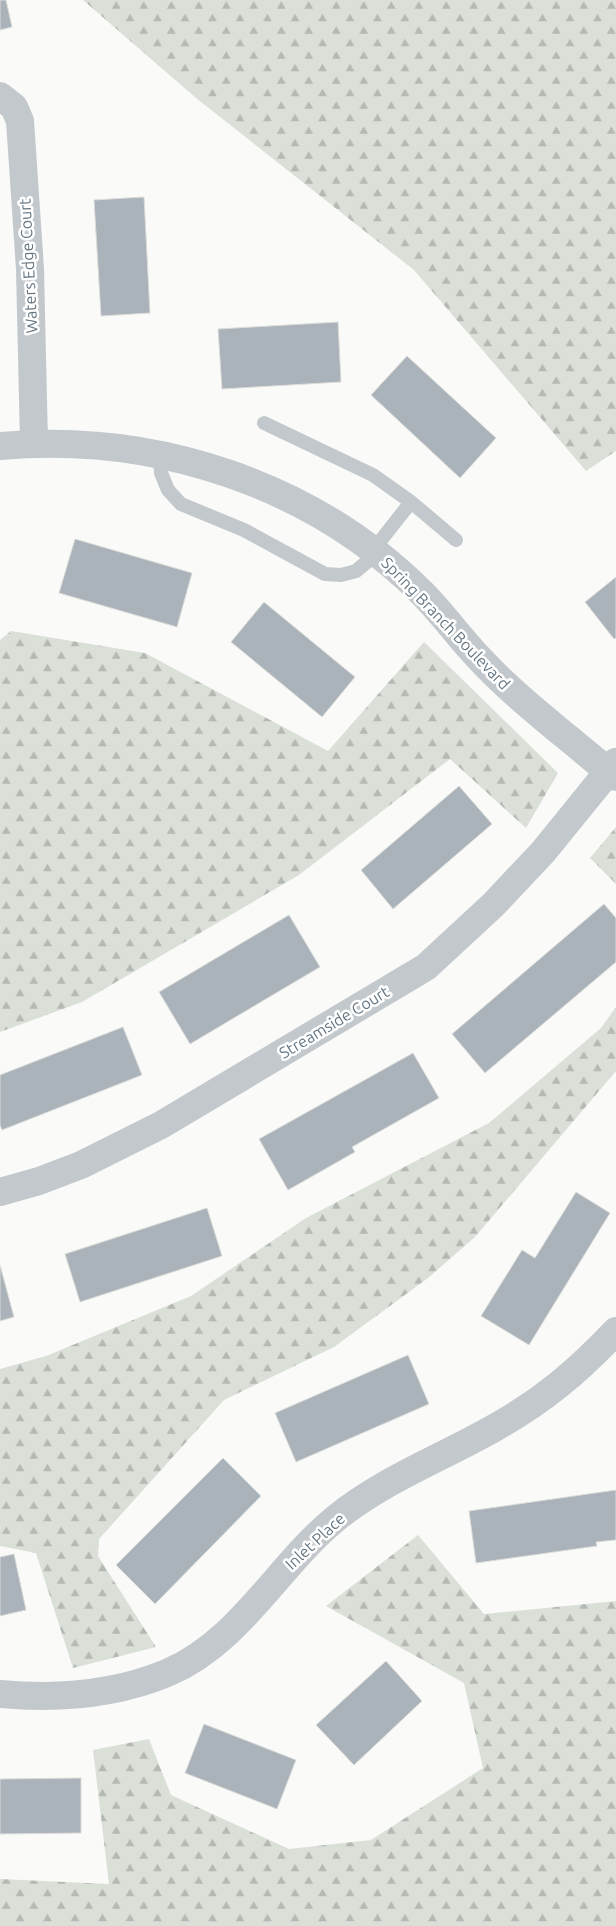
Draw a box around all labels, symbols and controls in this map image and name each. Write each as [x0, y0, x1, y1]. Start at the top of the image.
street label: Waters Edge Court [15, 197, 41, 334]
street label: Spring Branch Boulevard [378, 553, 514, 693]
street label: Streamside Court [276, 982, 393, 1062]
street label: Inlet Place [282, 1509, 348, 1573]

